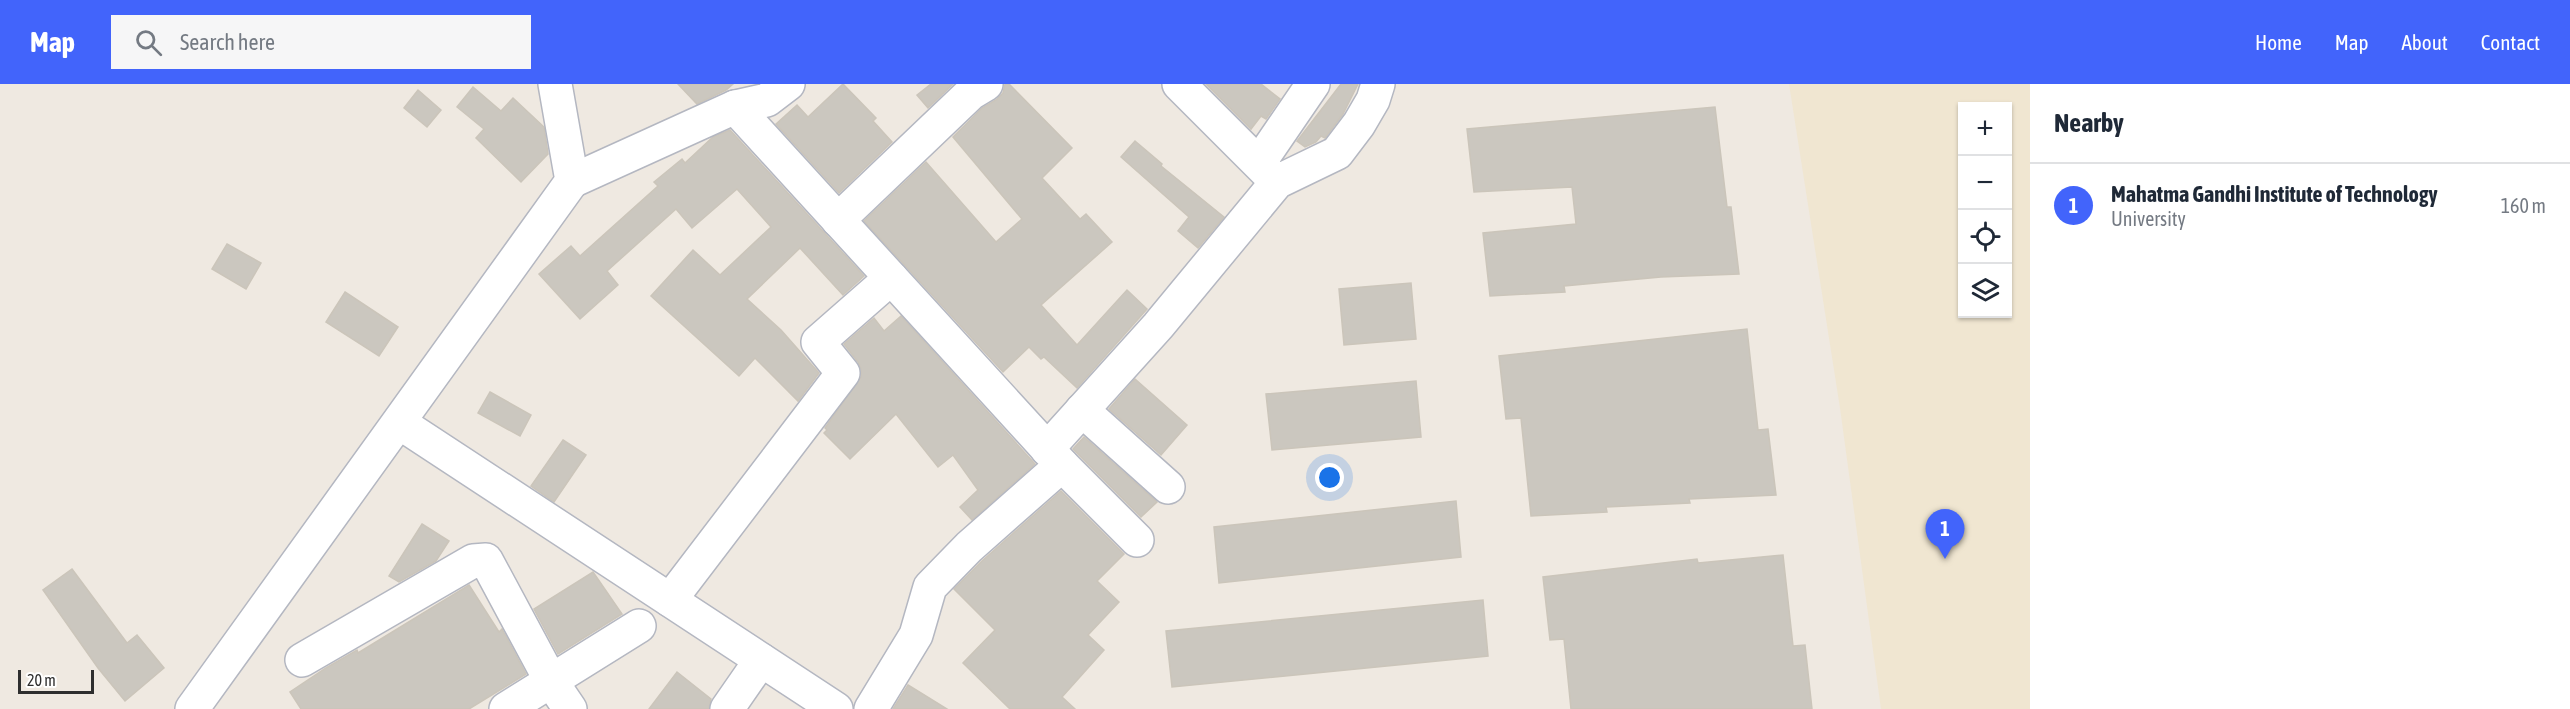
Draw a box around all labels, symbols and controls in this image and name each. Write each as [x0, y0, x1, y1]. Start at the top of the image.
search box [111, 15, 531, 69]
text: Map [30, 26, 75, 58]
icon: search [132, 26, 165, 59]
text: Search here [180, 29, 275, 55]
text: Home [2255, 30, 2302, 54]
text: Map [2335, 30, 2369, 54]
text: About [2402, 30, 2448, 54]
text: Contact [2481, 30, 2540, 54]
map controls [1958, 102, 2012, 318]
button: + [1958, 102, 2012, 156]
text: Nearby [2054, 108, 2124, 138]
button: − [1958, 156, 2012, 210]
text: Mahatma Gandhi Institute of Technology [2111, 181, 2437, 207]
text: 1 [2069, 194, 2078, 217]
text: 160 m [2501, 194, 2546, 217]
text: University [2111, 207, 2186, 230]
button: locate [1958, 210, 2012, 264]
button: layers [1958, 264, 2012, 318]
your location [1315, 463, 1344, 492]
pin: 1 [1926, 510, 1964, 559]
scale bar [18, 667, 94, 694]
text: 20 m [27, 671, 56, 689]

